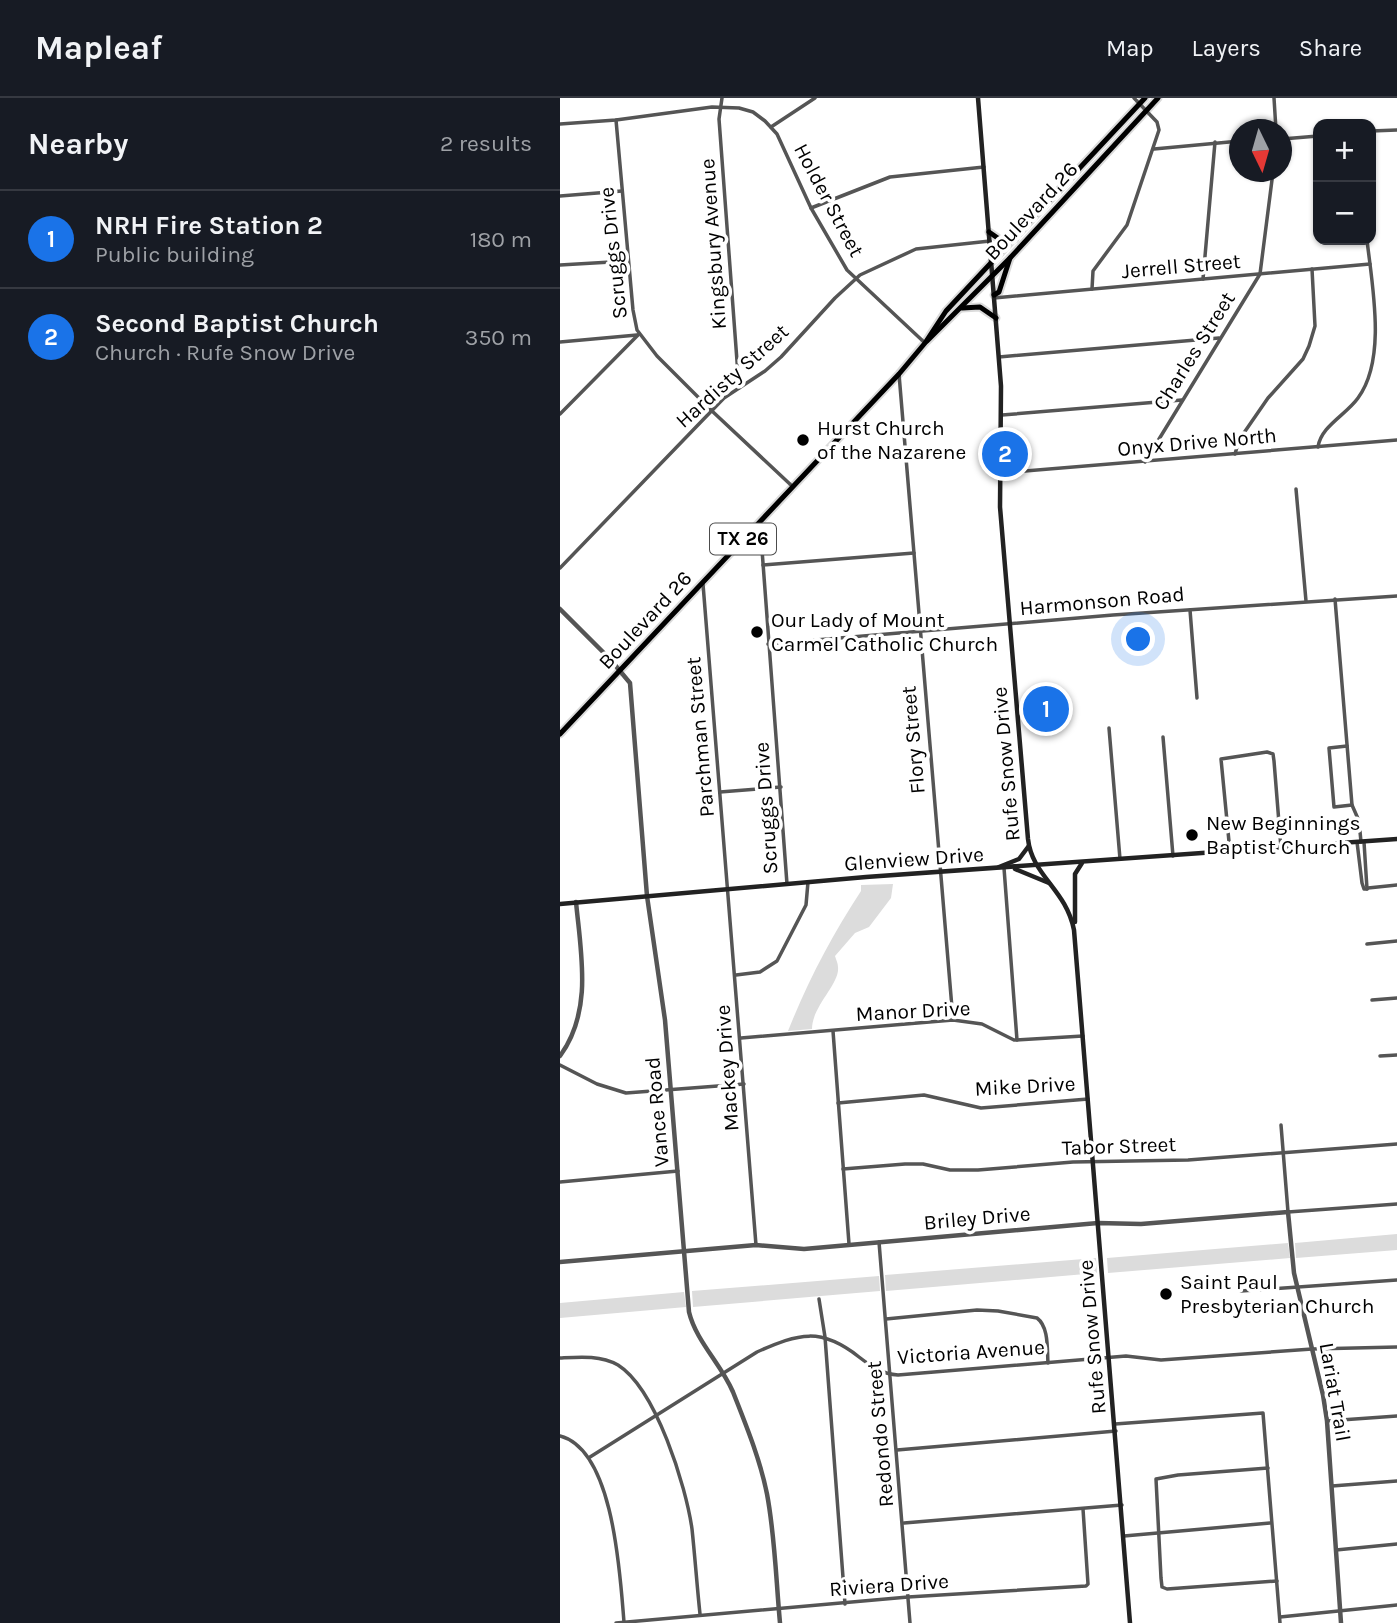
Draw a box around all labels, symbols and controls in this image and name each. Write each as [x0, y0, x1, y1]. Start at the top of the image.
text: Mapleaf [35, 29, 162, 67]
text: Map [1106, 34, 1154, 62]
text: Layers [1192, 34, 1261, 62]
text: Share [1299, 34, 1362, 62]
north arrow [1229, 119, 1292, 182]
map controls [1313, 119, 1376, 245]
button: + [1313, 119, 1376, 182]
text: Nearby [28, 126, 128, 162]
text: 2 results [440, 130, 532, 157]
street label: Holder Street [789, 139, 869, 261]
street label: Boulevard 26 [980, 157, 1082, 265]
street label: Kingsbury Avenue [695, 158, 731, 330]
button: − [1313, 182, 1376, 245]
street label: Scruggs Drive [594, 186, 632, 320]
text: NRH Fire Station 2 [95, 210, 323, 241]
text: 1 [47, 226, 55, 253]
text: 180 m [470, 226, 532, 253]
text: Public building [95, 241, 254, 268]
street label: Jerrell Street [1120, 249, 1242, 283]
street label: Charles Street [1148, 287, 1240, 415]
text: Second Baptist Church [95, 308, 379, 339]
street label: Hardisty Street [671, 319, 793, 433]
text: 2 [44, 324, 58, 351]
text: 350 m [465, 324, 532, 351]
text: Church · Rufe Snow Drive [95, 339, 355, 366]
place label: Hurst Church of the Nazarene [817, 416, 966, 464]
street label: Onyx Drive North [1116, 423, 1278, 461]
pin: 2 [982, 428, 1028, 480]
marker: Hurst Church of the Nazarene [795, 432, 811, 448]
road number: TX 26 [710, 524, 776, 554]
street label: Boulevard 26 [594, 566, 696, 674]
street label: Harmonson Road [1019, 582, 1185, 620]
place label: Our Lady of Mount Carmel Catholic Church [771, 608, 998, 656]
your location [1121, 622, 1155, 656]
marker: Our Lady of Mount Carmel Catholic Church [749, 624, 765, 640]
street label: Parchman Street [681, 656, 719, 818]
pin: 1 [1023, 683, 1069, 735]
street label: Flory Street [896, 685, 930, 795]
street label: Rufe Snow Drive [987, 686, 1025, 842]
street label: Scruggs Drive [749, 741, 783, 875]
place label: New Beginnings Baptist Church [1206, 811, 1360, 859]
marker: New Beginnings Baptist Church [1184, 827, 1200, 843]
street label: Glenview Drive [843, 842, 985, 876]
street label: Manor Drive [855, 996, 971, 1026]
street label: Mackey Drive [711, 1004, 743, 1132]
street label: Vance Road [640, 1056, 674, 1168]
street label: Mike Drive [974, 1071, 1076, 1101]
street label: Tabor Street [1061, 1132, 1177, 1160]
street label: Briley Drive [922, 1201, 1032, 1235]
street label: Rufe Snow Drive [1073, 1259, 1111, 1415]
place label: Saint Paul Presbyterian Church [1180, 1270, 1374, 1318]
marker: Saint Paul Presbyterian Church [1158, 1286, 1174, 1302]
street label: Victoria Avenue [896, 1335, 1046, 1369]
street label: Lariat Trail [1315, 1341, 1355, 1443]
street label: Redondo Street [862, 1360, 898, 1508]
street label: Riviera Drive [828, 1569, 950, 1601]

